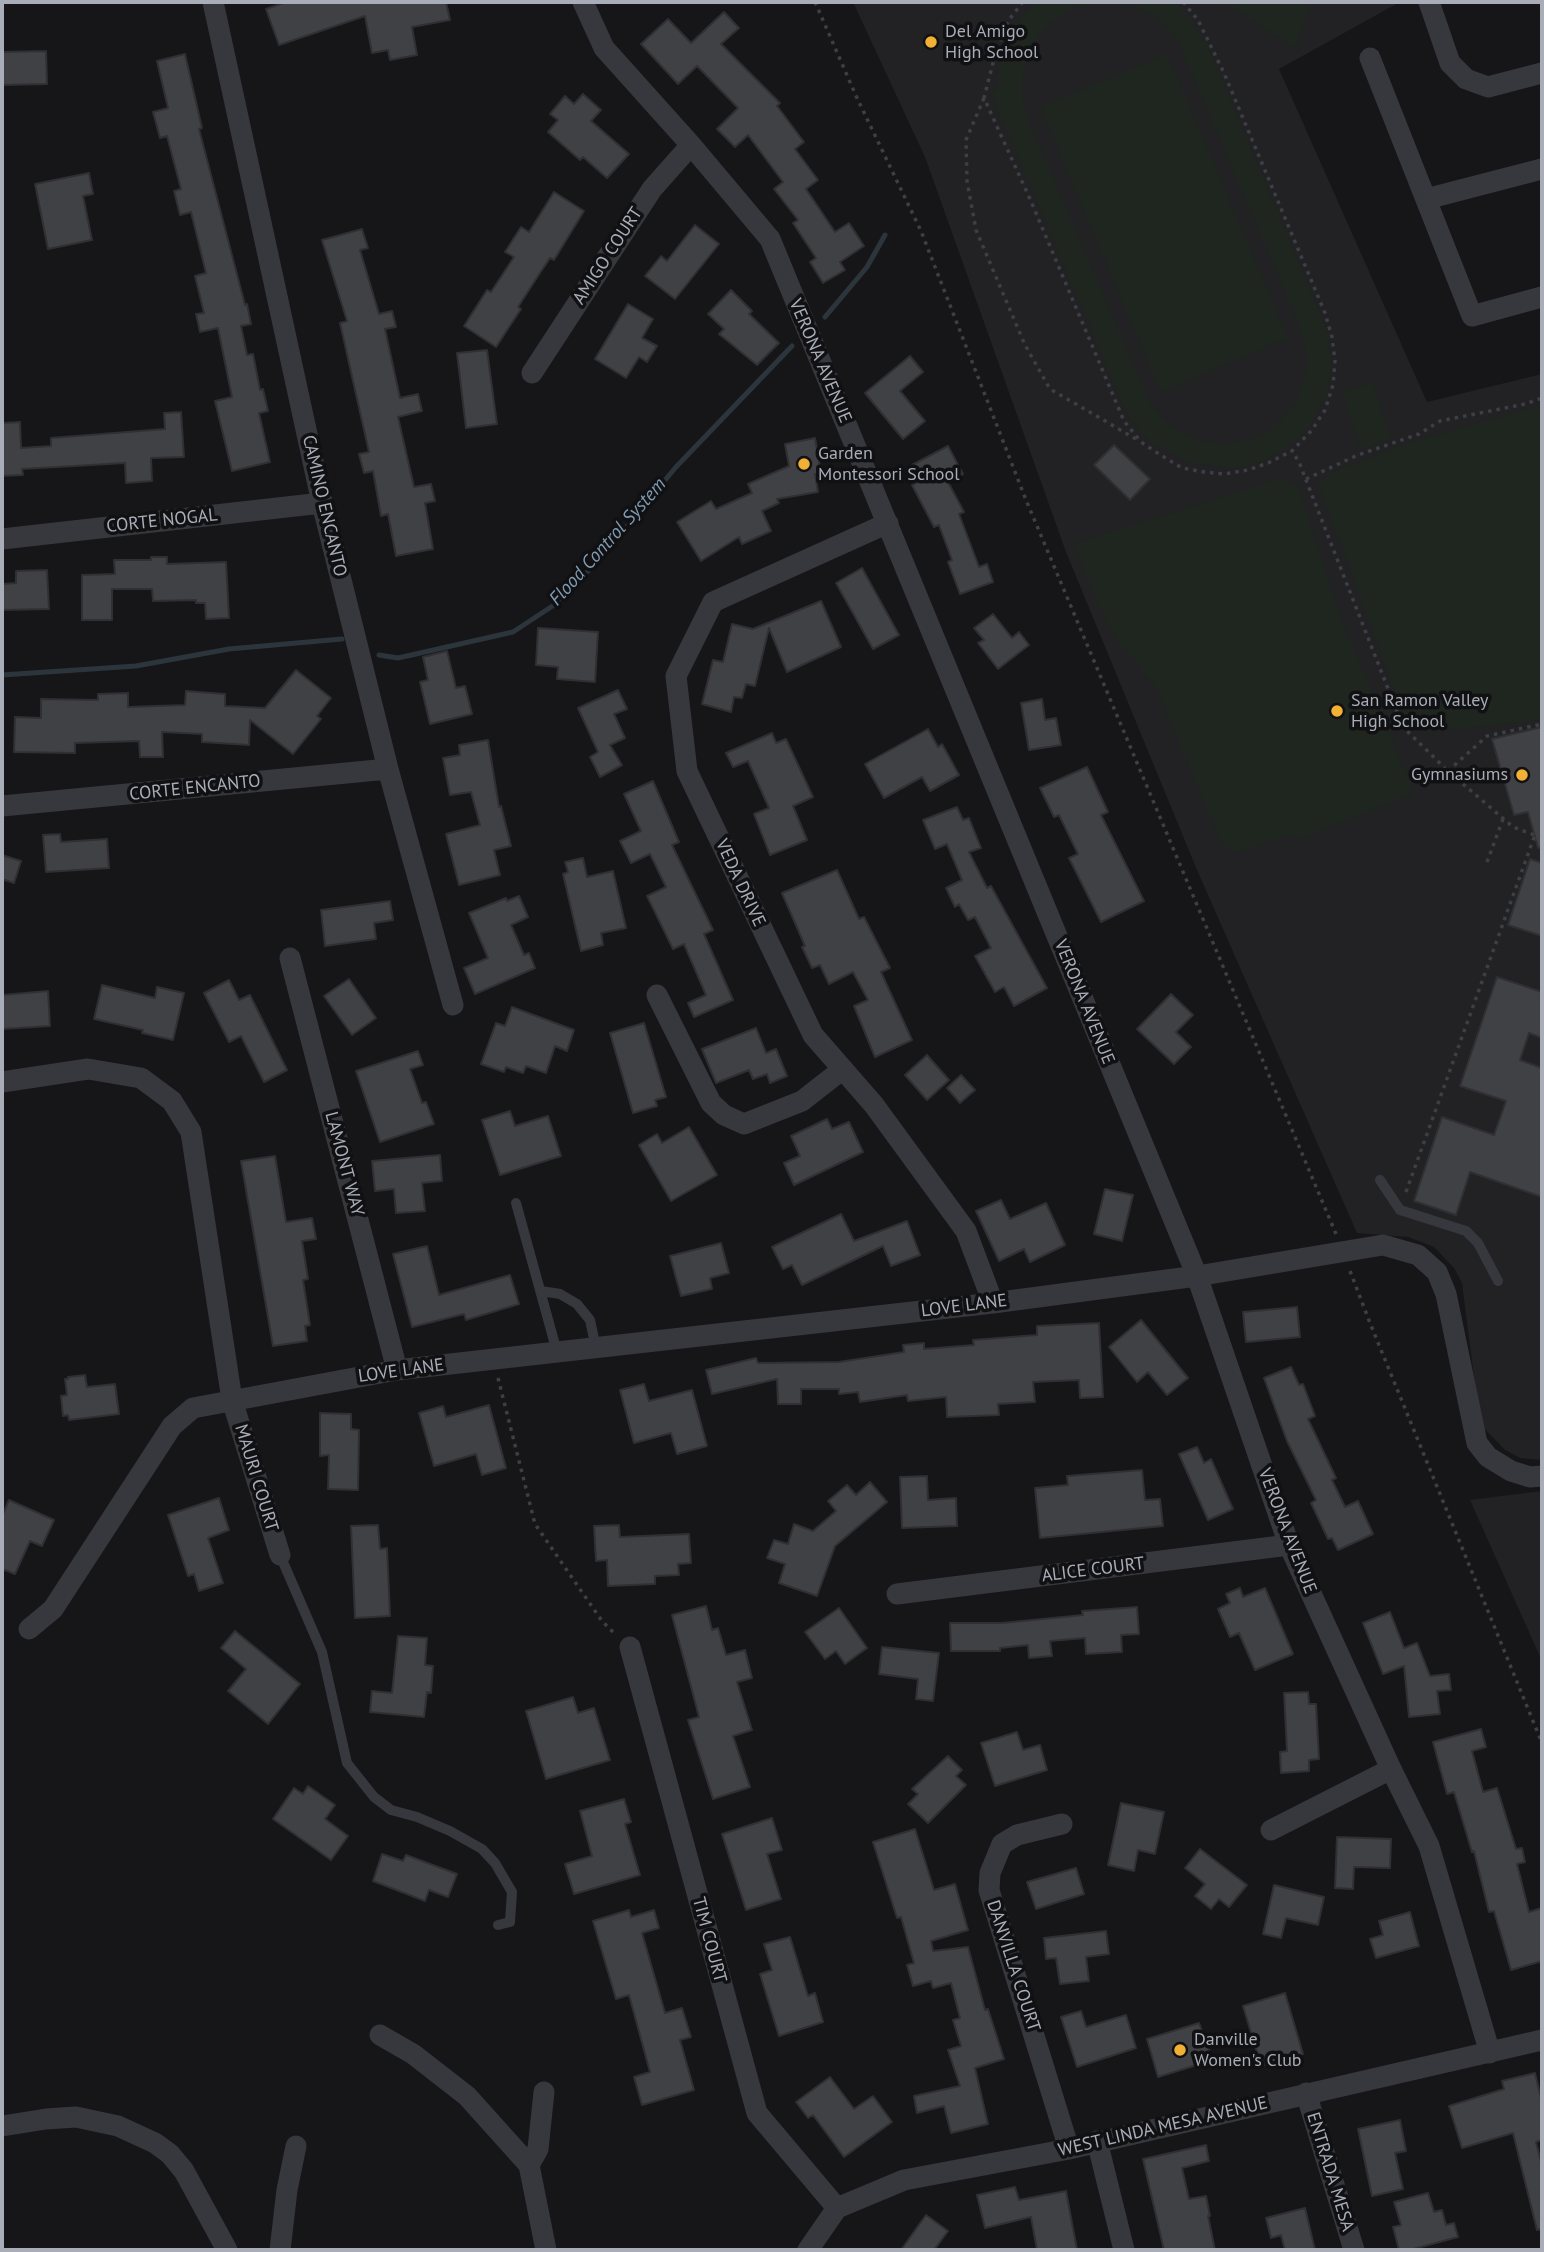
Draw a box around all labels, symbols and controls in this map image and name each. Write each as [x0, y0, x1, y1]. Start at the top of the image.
place label: Del Amigo High School [945, 21, 1038, 64]
marker: Del Amigo High School [923, 34, 939, 50]
street label: AMIGO COURT [569, 203, 647, 309]
street label: VERONA AVENUE [784, 296, 856, 426]
street label: CAMINO ENCANTO [297, 433, 351, 579]
place label: Garden Montessori School [818, 443, 959, 486]
marker: Garden Montessori School [796, 456, 812, 472]
water label: Flood Control System [545, 474, 671, 610]
street label: CORTE NOGAL [105, 504, 219, 538]
place label: San Ramon Valley High School [1351, 690, 1488, 732]
marker: San Ramon Valley High School [1329, 703, 1345, 719]
place label: Gymnasiums [1411, 764, 1508, 786]
marker: Gymnasiums [1514, 767, 1530, 783]
street label: CORTE ENCANTO [128, 770, 262, 806]
street label: VEDA DRIVE [710, 836, 770, 930]
street label: VERONA AVENUE [1049, 936, 1119, 1068]
street label: LAMONT WAY [320, 1109, 368, 1219]
street label: LOVE LANE [920, 1290, 1008, 1322]
street label: LOVE LANE [357, 1354, 445, 1388]
street label: MAURI COURT [229, 1422, 283, 1534]
street label: VERONA AVENUE [1253, 1465, 1321, 1597]
street label: ALICE COURT [1040, 1553, 1146, 1587]
street label: TIM COURT [687, 1895, 731, 1985]
street label: DANVILLA COURT [982, 1898, 1044, 2034]
place label: Danville Women's Club [1194, 2029, 1302, 2072]
marker: Danville Women's Club [1172, 2042, 1188, 2058]
street label: WEST LINDA MESA AVENUE [1056, 2092, 1270, 2162]
street label: ENTRADA MESA [1302, 2110, 1358, 2234]

